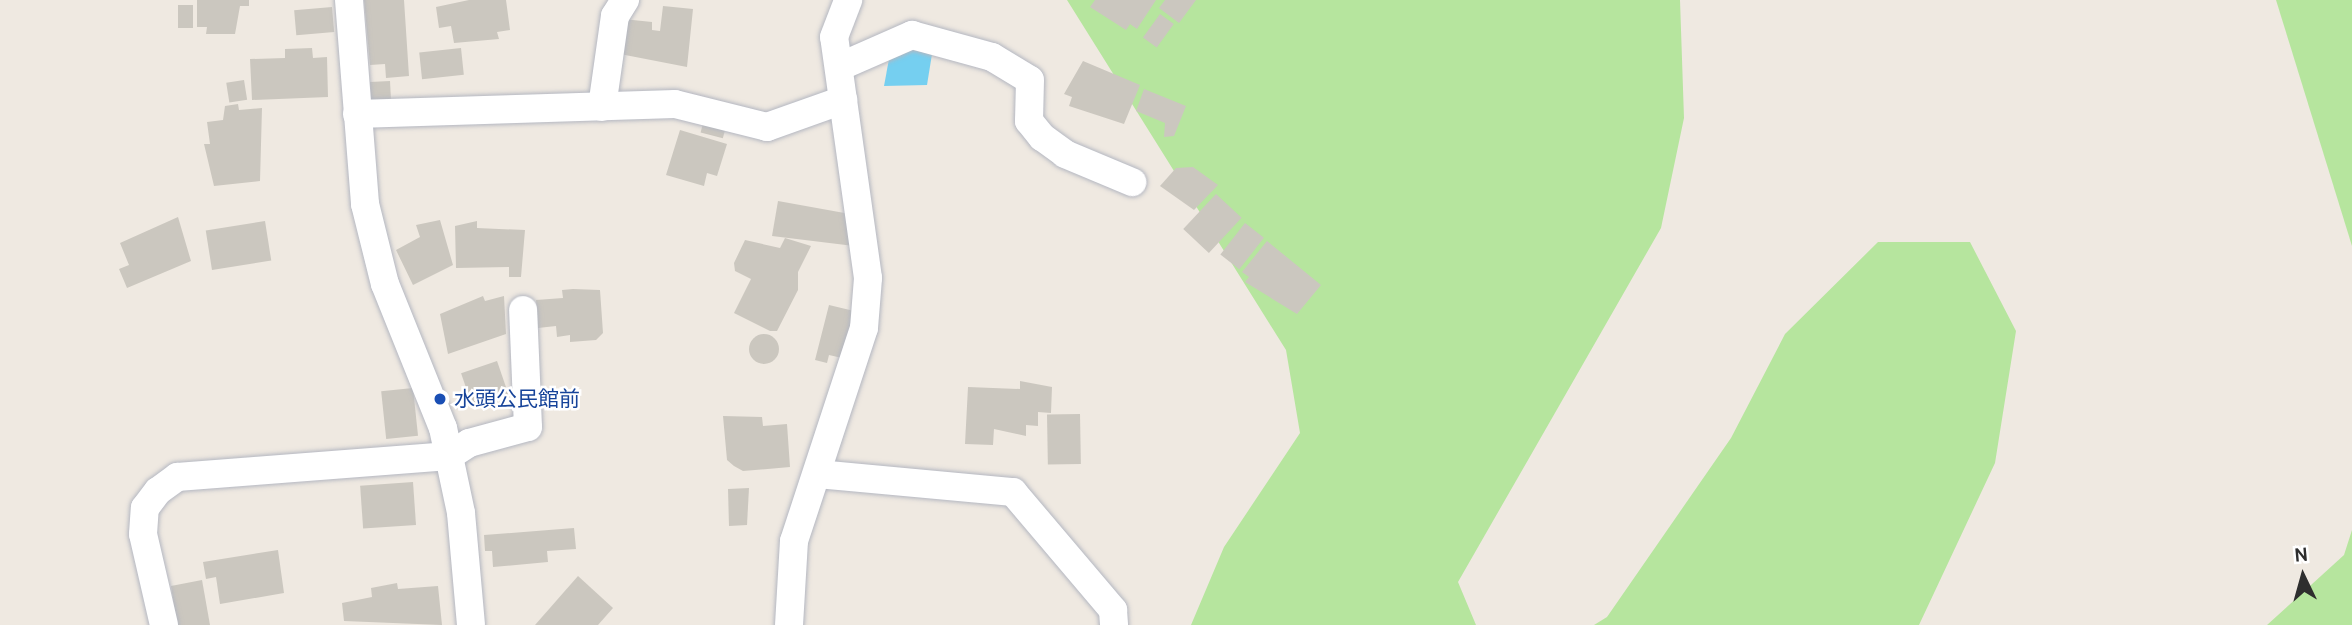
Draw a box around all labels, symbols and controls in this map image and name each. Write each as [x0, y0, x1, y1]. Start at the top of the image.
place label: 水頭公民館前 [454, 386, 580, 412]
marker: 水頭公民館前 [432, 391, 448, 407]
north arrow [2268, 541, 2338, 611]
text: N [2293, 543, 2309, 567]

